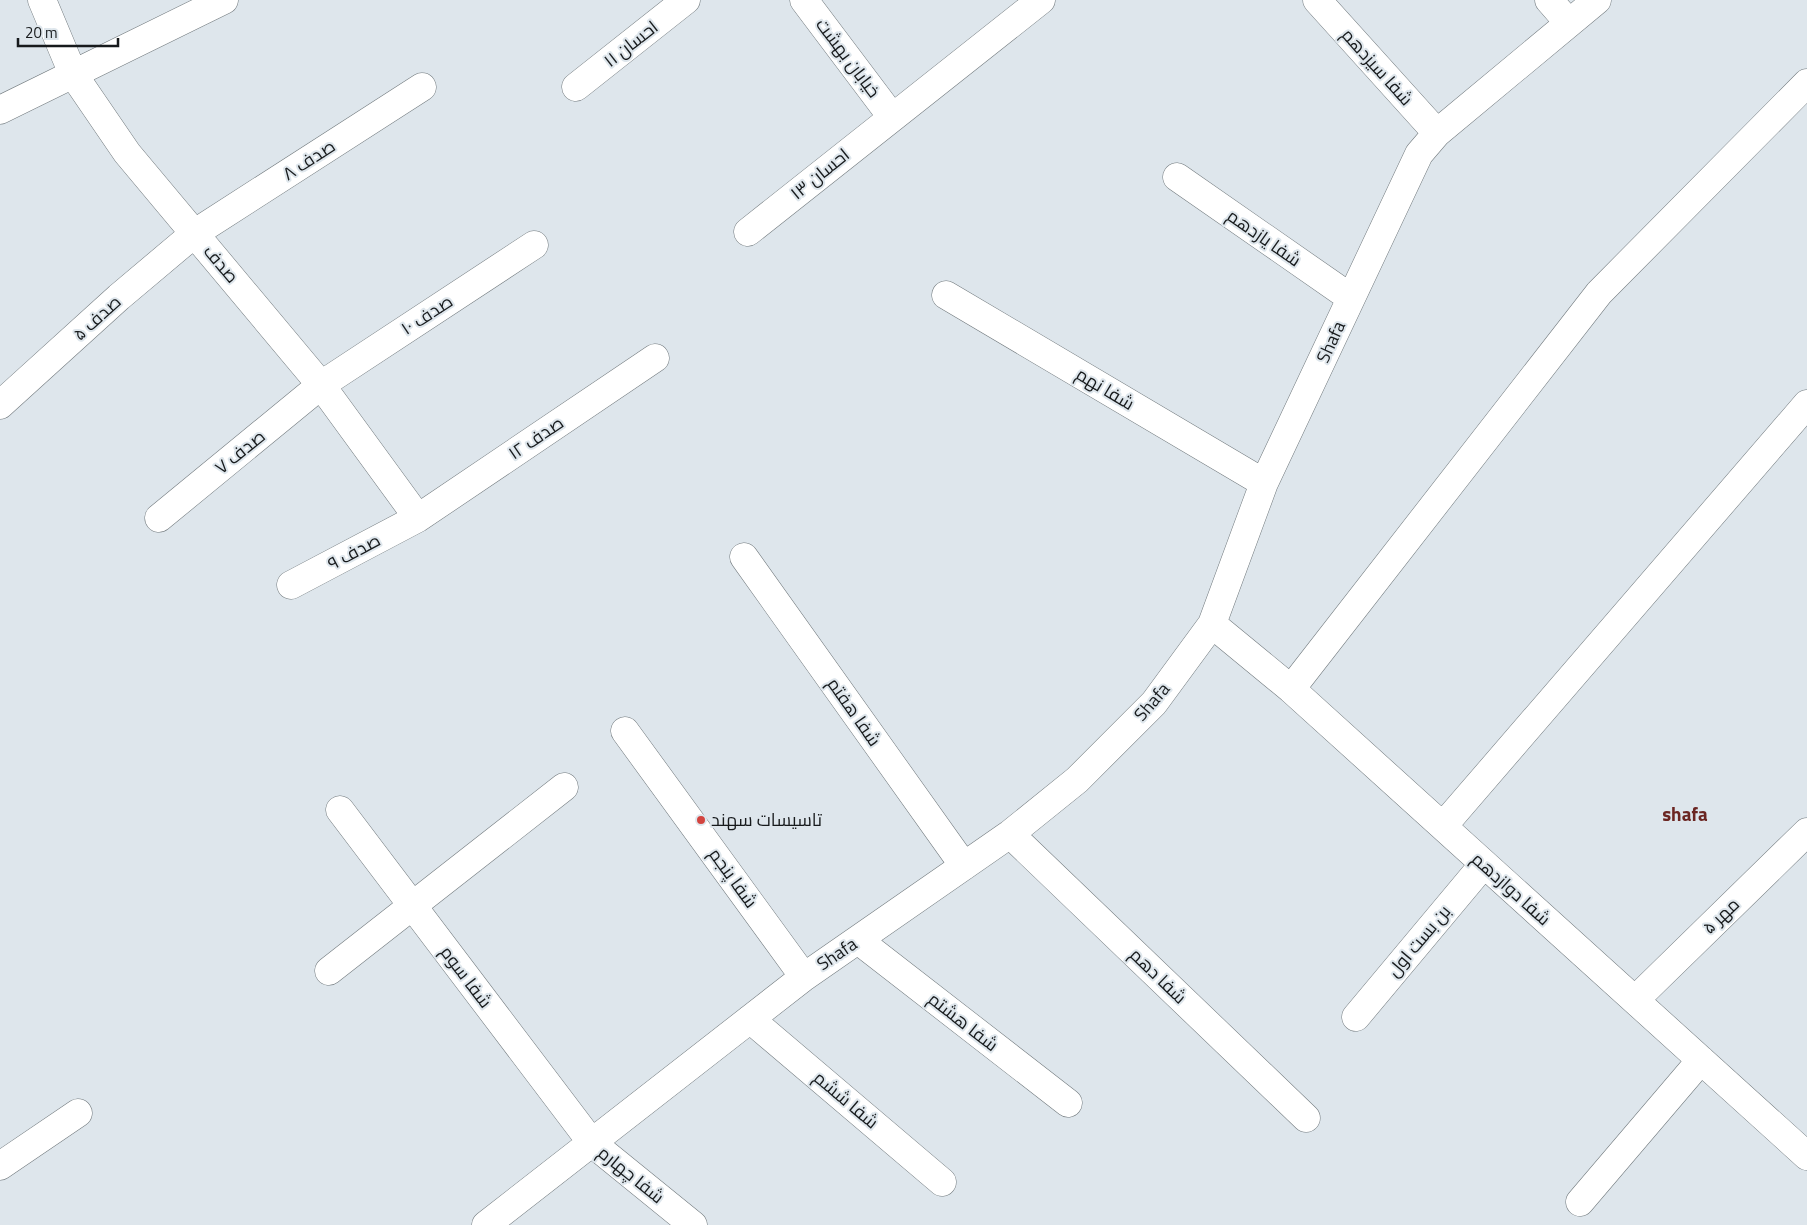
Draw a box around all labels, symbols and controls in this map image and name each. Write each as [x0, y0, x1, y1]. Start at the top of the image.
street label: خیابان بهشت [809, 12, 887, 103]
street label: احسان ۱۱ [598, 14, 664, 74]
scale bar [18, 15, 118, 47]
text: 20 m [25, 21, 58, 44]
street label: شفا سیزدهم [1335, 22, 1420, 111]
street label: صدف ۸ [277, 132, 340, 187]
street label: احسان ۱۳ [784, 141, 855, 206]
street label: شفا یازدهم [1222, 202, 1307, 273]
street label: صدف [197, 239, 246, 289]
street label: صدف ۱۰ [395, 288, 458, 341]
street label: صدف ۵ [67, 289, 127, 347]
street label: Shafa [1309, 316, 1352, 367]
street label: شفا نهم [1071, 360, 1140, 417]
street label: صدف ۱۲ [502, 409, 569, 466]
street label: صدف ۷ [209, 423, 271, 480]
street label: صدف ۹ [323, 526, 385, 577]
street label: شفا هفتم [821, 672, 888, 752]
street label: Shafa [1127, 676, 1176, 727]
district label: shafa [1662, 799, 1708, 828]
place label: تاسیسات سهند [711, 806, 822, 833]
marker: تاسیسات سهند [695, 814, 707, 826]
street label: شفا پنجم [702, 842, 764, 913]
street label: شفا دوازدهم [1466, 846, 1557, 932]
street label: مهر ۵ [1696, 891, 1745, 940]
street label: بن بست اول [1380, 899, 1457, 983]
street label: Shafa [811, 930, 862, 977]
street label: شفا سوم [434, 940, 499, 1014]
street label: شفا دهم [1124, 941, 1193, 1010]
street label: شفا هشتم [922, 986, 1004, 1058]
street label: شفا ششم [808, 1064, 885, 1135]
street label: شفا چهارم [592, 1139, 670, 1210]

